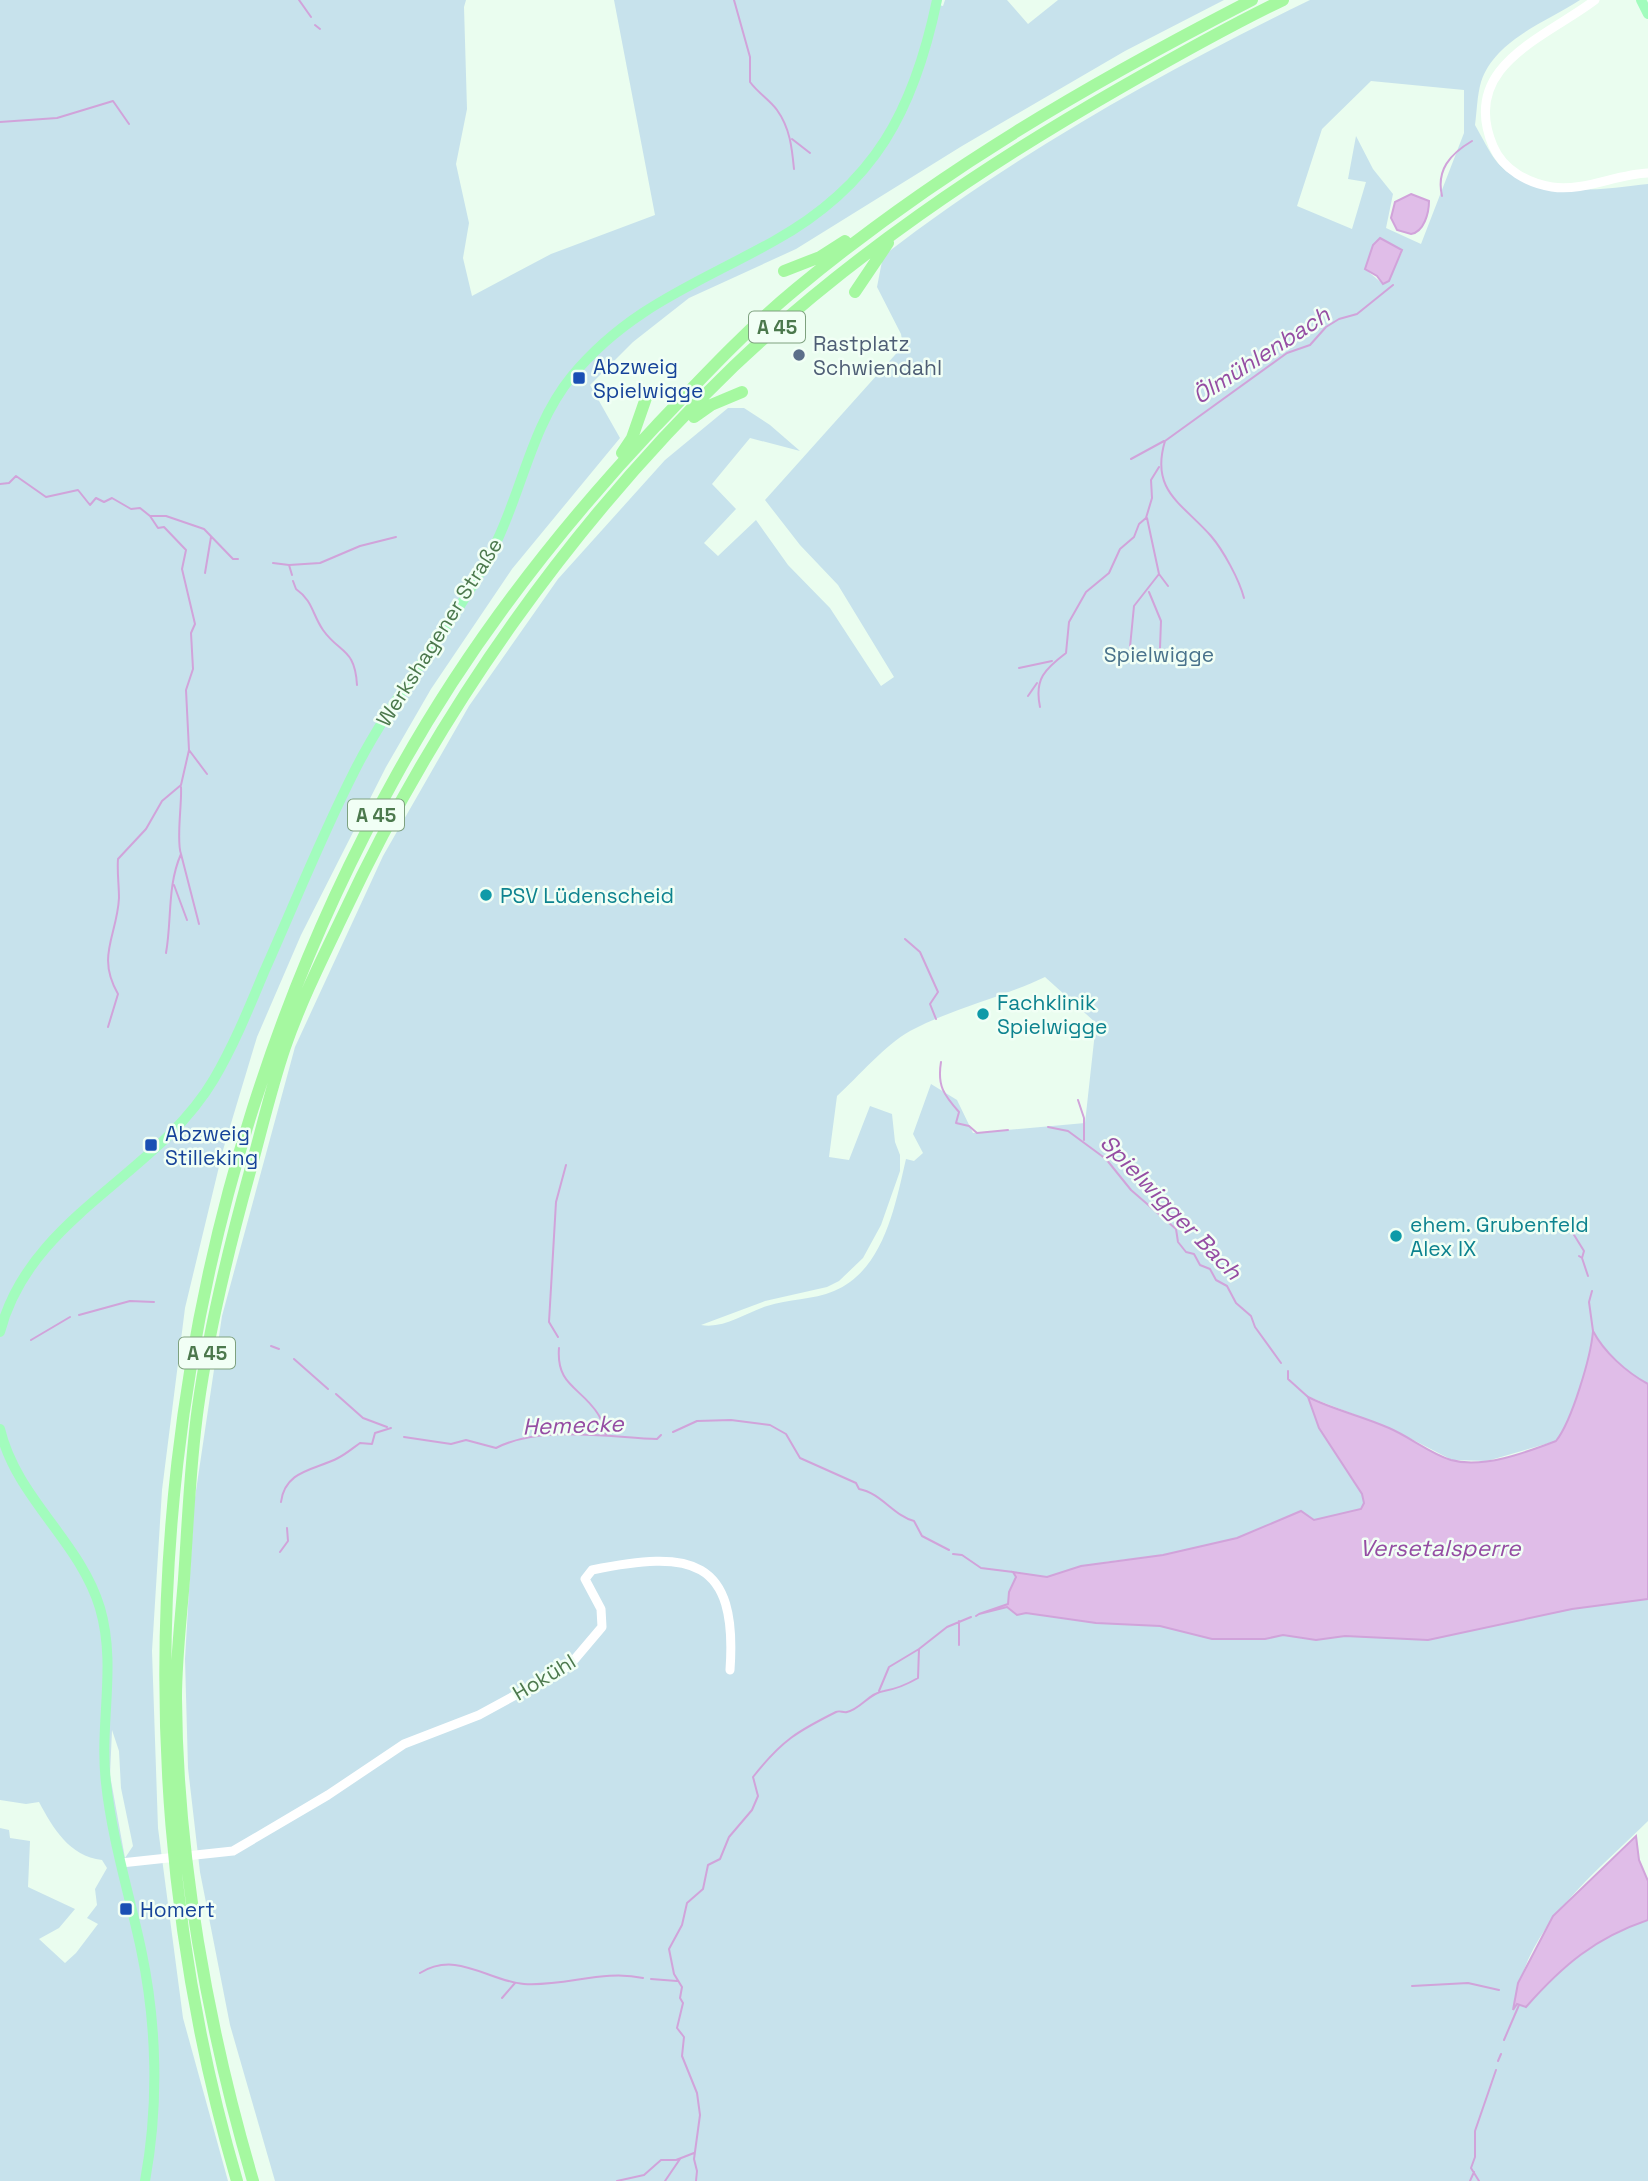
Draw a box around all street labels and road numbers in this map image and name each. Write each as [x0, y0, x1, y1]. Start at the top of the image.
road number: A 45 [749, 312, 805, 342]
street label: Werkshagener Straße [370, 533, 508, 731]
road number: A 45 [348, 800, 404, 830]
road number: A 45 [179, 1338, 235, 1368]
street label: Hokühl [508, 1648, 580, 1706]

